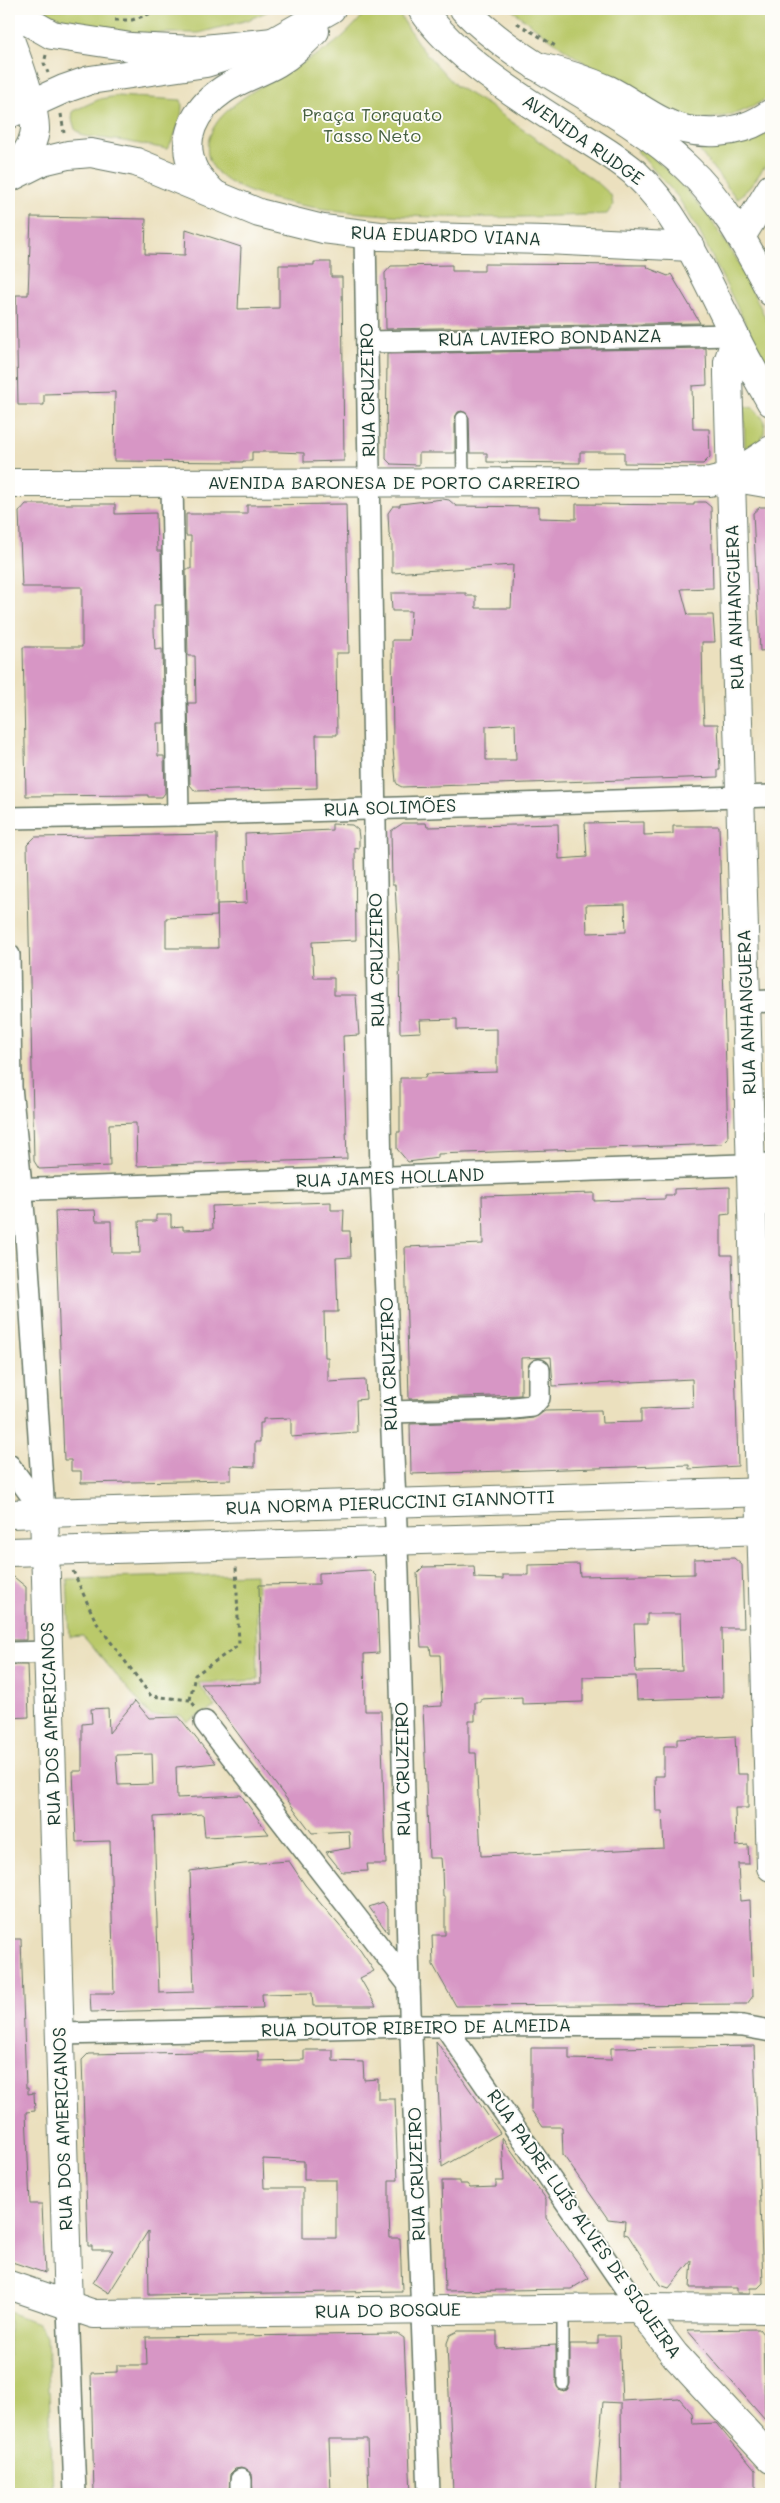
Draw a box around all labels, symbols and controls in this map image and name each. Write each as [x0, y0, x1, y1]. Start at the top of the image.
street label: AVENIDA RUDGE [518, 88, 649, 190]
park label: Praça Torquato Tasso Neto [302, 102, 442, 147]
street label: RUA EDUARDO VIANA [350, 220, 542, 250]
street label: RUA CRUZEIRO [354, 323, 380, 457]
street label: RUA LAVIERO BONDANZA [438, 323, 662, 351]
street label: AVENIDA BARONESA DE PORTO CARREIRO [208, 470, 580, 494]
street label: RUA ANHANGUERA [719, 524, 749, 690]
street label: RUA SOLIMÕES [323, 793, 457, 821]
street label: RUA CRUZEIRO [363, 893, 389, 1027]
street label: RUA ANHANGUERA [731, 929, 761, 1095]
street label: RUA JAMES HOLLAND [295, 1162, 485, 1192]
street label: RUA CRUZEIRO [374, 1297, 402, 1432]
street label: RUA NORMA PIERUCCINI GIANNOTTI [225, 1484, 555, 1520]
street label: RUA DOS AMERICANOS [34, 1622, 66, 1826]
street label: RUA CRUZEIRO [389, 1702, 415, 1836]
street label: RUA DOUTOR RIBEIRO DE ALMEIDA [261, 2012, 571, 2042]
street label: RUA DOS AMERICANOS [46, 2027, 78, 2231]
street label: RUA PADRE LUÍS ALVES DE SIQUEIRA [482, 2084, 687, 2363]
street label: RUA CRUZEIRO [402, 2107, 430, 2242]
street label: RUA DO BOSQUE [315, 2297, 461, 2323]

